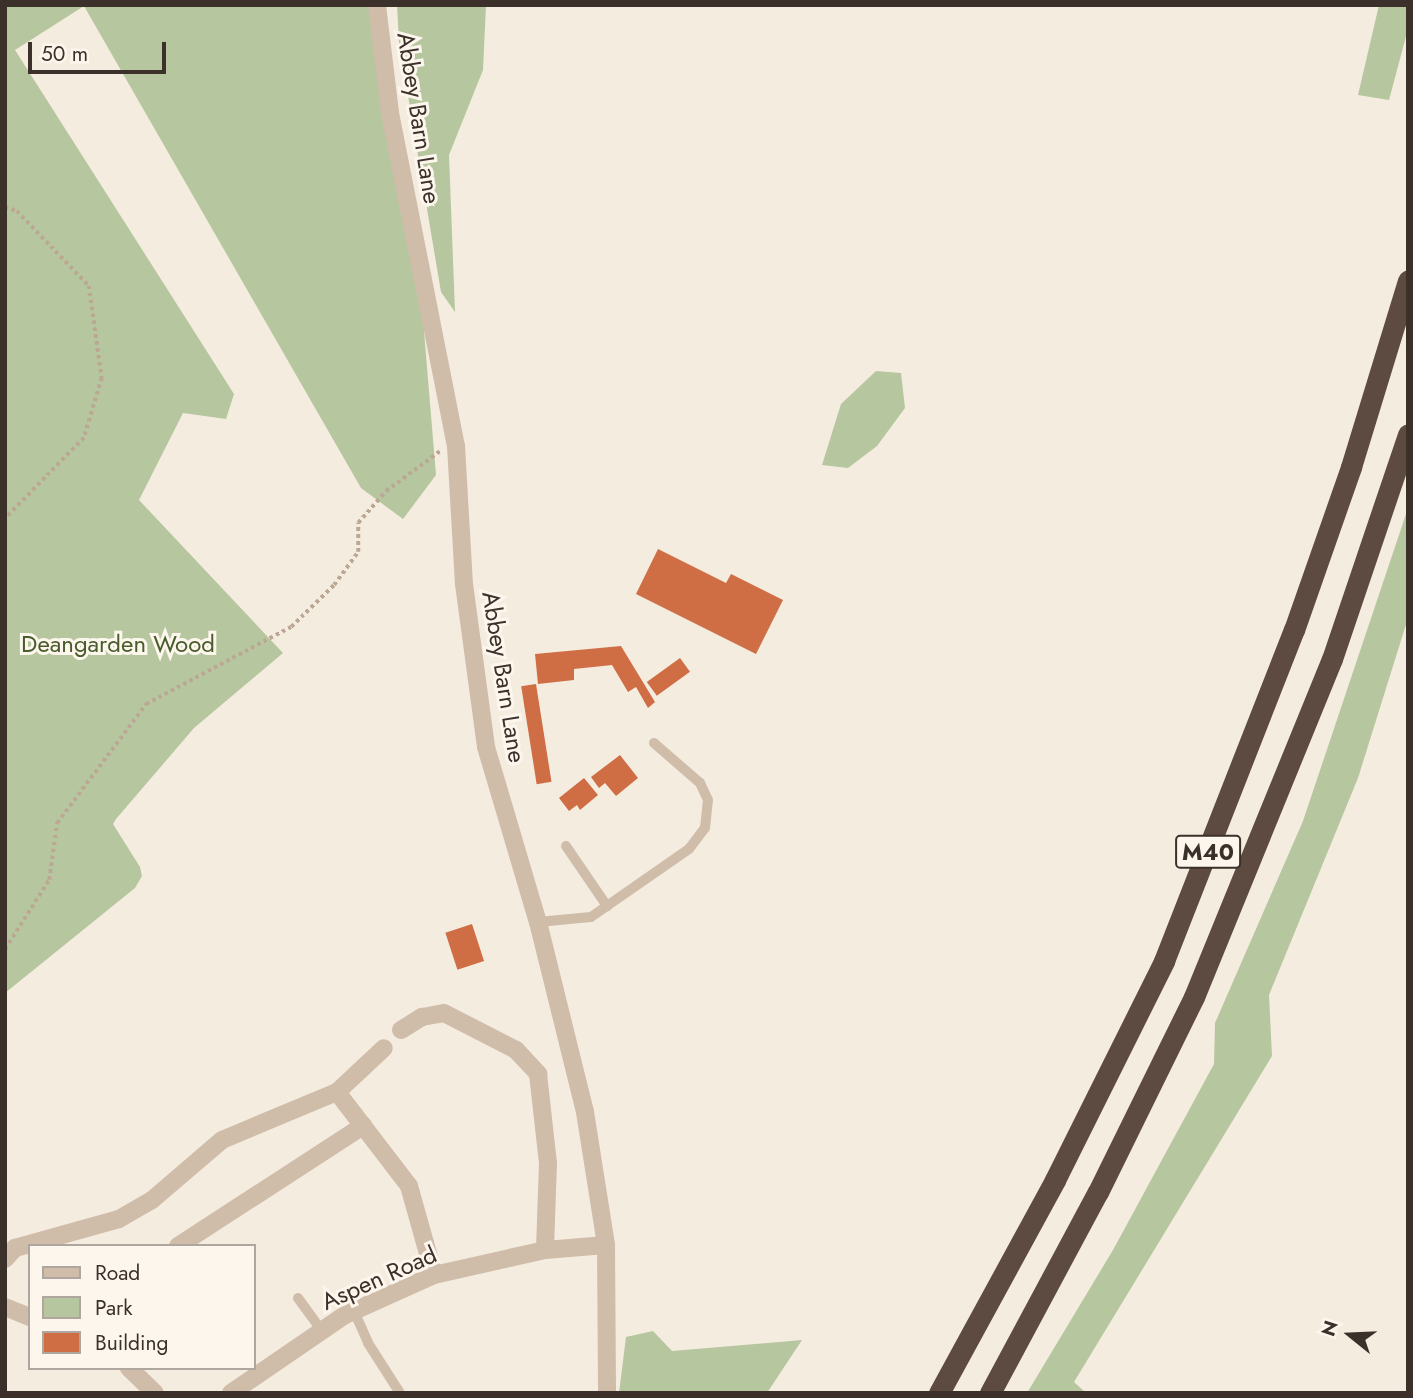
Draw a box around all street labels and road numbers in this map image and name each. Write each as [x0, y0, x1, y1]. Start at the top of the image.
street label: Abbey Barn Lane [391, 30, 447, 206]
street label: Abbey Barn Lane [476, 589, 532, 765]
road number: M40 [1175, 832, 1241, 872]
street label: Aspen Road [317, 1240, 441, 1316]

